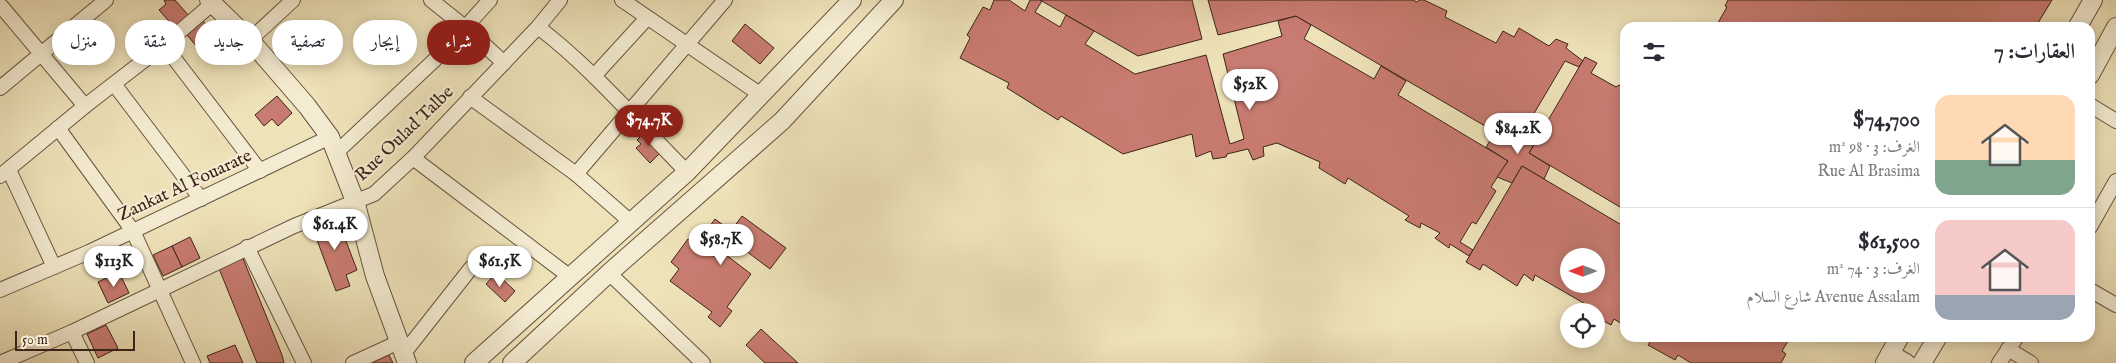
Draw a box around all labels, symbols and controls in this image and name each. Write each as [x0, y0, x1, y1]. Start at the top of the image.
chip: منزل [52, 20, 115, 65]
chip: شقة [125, 20, 185, 65]
chip: جديد [195, 20, 262, 65]
chip: تصفية [272, 20, 343, 65]
chip: إيجار [353, 20, 417, 65]
chip: شراء [427, 20, 490, 65]
icon: filters [1640, 38, 1668, 66]
text: العقارات: 7 [1994, 39, 2075, 66]
pin: $52K [1220, 68, 1280, 111]
text: $52K [1233, 75, 1267, 95]
street label: Rue Oulad Talbe [351, 81, 459, 187]
pin: $74.7K [608, 104, 690, 147]
text: $74,700 [1853, 107, 1920, 134]
text: $74.7K [626, 111, 672, 131]
pin: $84.2K [1477, 112, 1559, 155]
icon: home [1975, 115, 2035, 175]
text: $84.2K [1495, 119, 1541, 139]
text: الغرف: 3 · 98 m² [1829, 138, 1920, 158]
street label: Zankat Al Fouarate [114, 145, 256, 227]
text: Rue Al Brasima [1818, 162, 1920, 182]
pin: $61.4K [294, 208, 376, 251]
text: $61.4K [313, 215, 357, 235]
pin: $58.7K [680, 224, 762, 266]
text: $61,500 [1858, 229, 1920, 256]
text: $58.7K [700, 230, 742, 250]
icon: home [1975, 240, 2035, 300]
pin: $113K [79, 246, 149, 288]
pin: $61.5K [459, 246, 541, 288]
north arrow [1560, 248, 1605, 292]
map controls [1560, 248, 1605, 348]
text: $113K [95, 252, 133, 272]
text: $61.5K [479, 252, 521, 272]
text: الغرف: 3 · 74 m² [1827, 260, 1920, 280]
text: Avenue Assalam شارع السلام [1747, 288, 1920, 308]
button: locate [1560, 303, 1605, 348]
scale bar [15, 328, 135, 351]
text: 50 m [22, 331, 48, 349]

